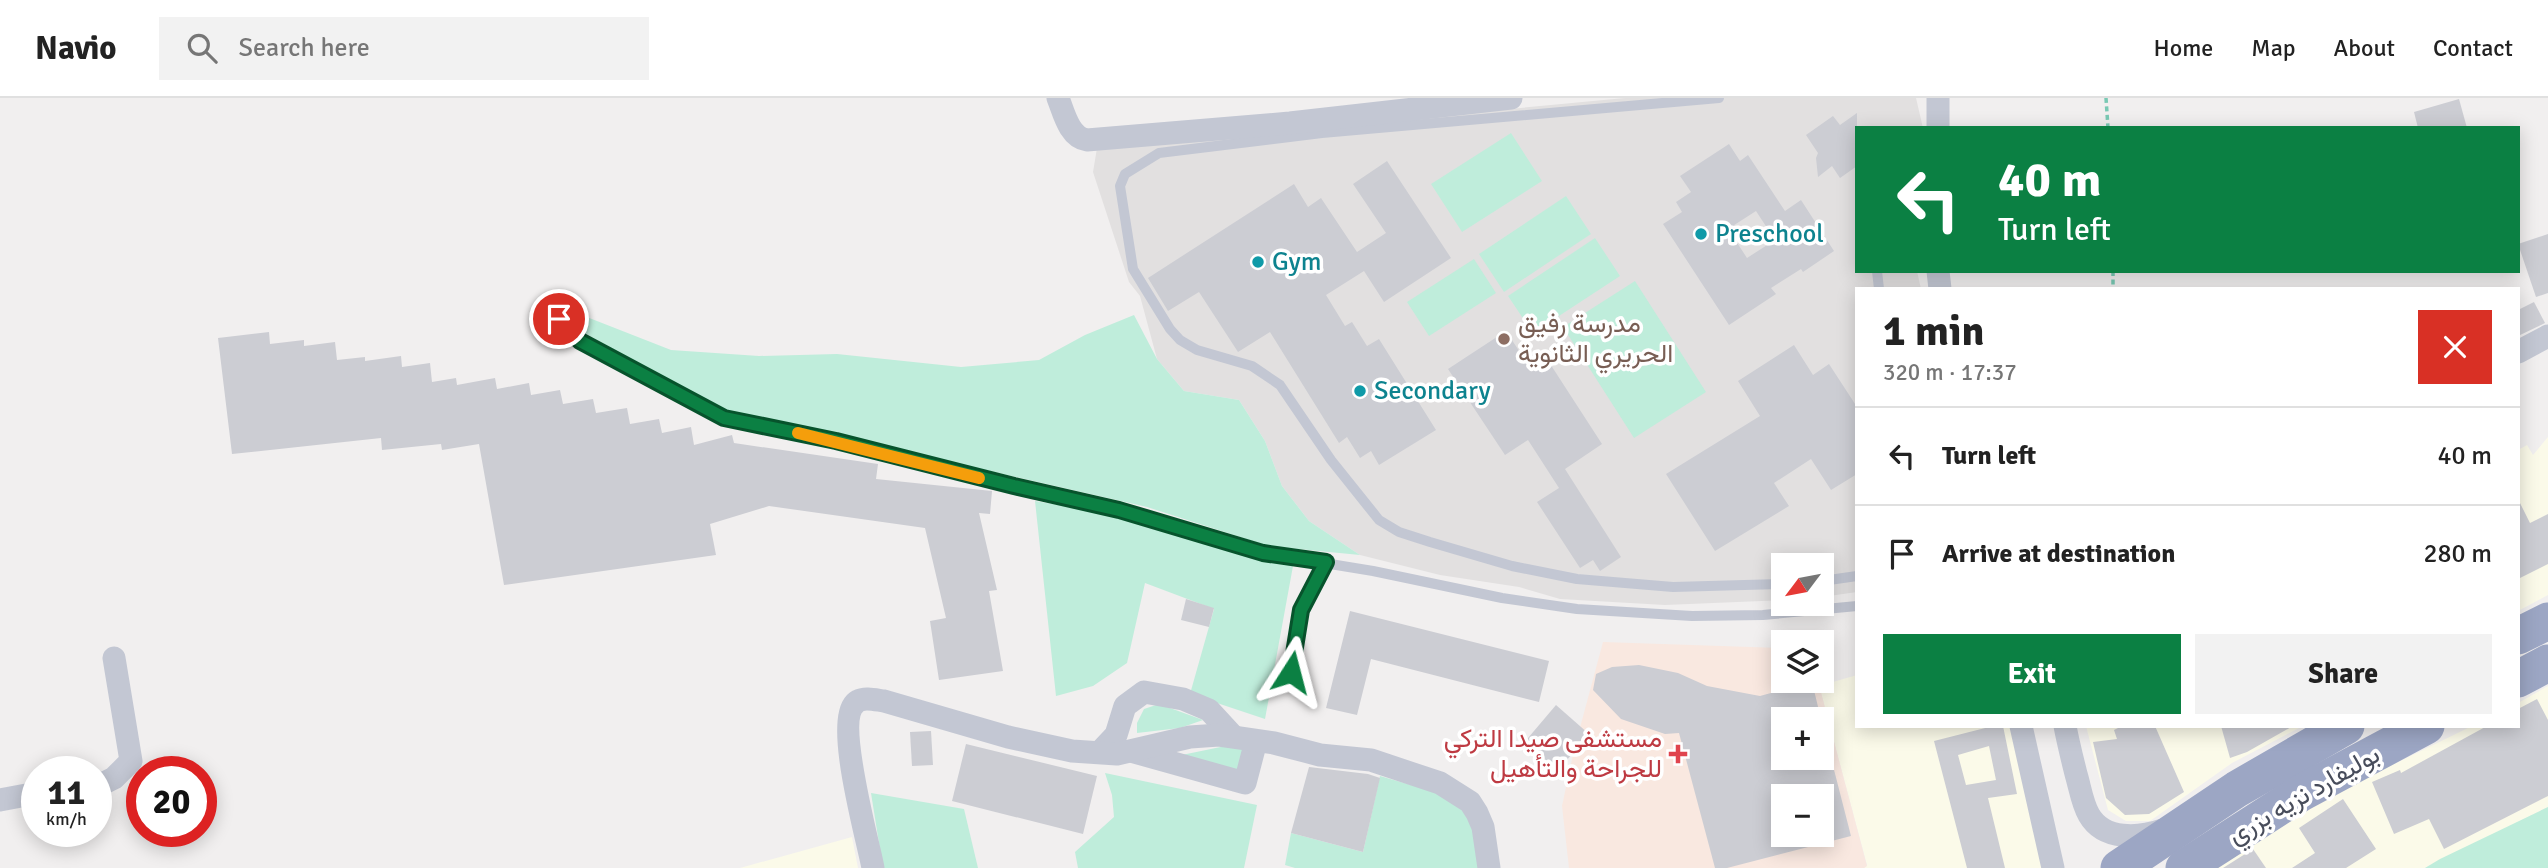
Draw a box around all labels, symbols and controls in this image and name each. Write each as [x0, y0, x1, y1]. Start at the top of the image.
search box [159, 17, 649, 80]
text: Navio [35, 28, 117, 69]
icon: search [183, 29, 221, 67]
text: Search here [239, 32, 370, 64]
text: Home [2153, 33, 2213, 63]
text: Map [2251, 33, 2296, 63]
text: About [2334, 33, 2395, 63]
text: Contact [2433, 33, 2513, 63]
text: 40 m [1998, 150, 2101, 210]
icon: left [1883, 154, 1974, 245]
text: Turn left [1998, 210, 2111, 249]
place label: Preschool [1715, 218, 1824, 250]
marker: Preschool [1693, 226, 1709, 242]
place label: Gym [1272, 246, 1321, 278]
marker: Gym [1250, 254, 1266, 270]
pin [529, 289, 589, 349]
icon: arrive [540, 300, 578, 338]
text: 1 min [1883, 306, 1984, 357]
place label: مدرسة رفيق الحريري الثانوية [1518, 308, 1673, 374]
button: close [2418, 310, 2492, 384]
marker: مدرسة رفيق الحريري الثانوية [1496, 331, 1512, 347]
text: 320 m · 17:37 [1883, 358, 2017, 387]
place label: Secondary [1374, 375, 1491, 407]
marker: Secondary [1352, 383, 1368, 399]
icon: left [1883, 437, 1921, 475]
text: Turn left [1942, 440, 2036, 472]
text: 40 m [2437, 440, 2492, 472]
icon: arrive [1883, 535, 1921, 573]
text: Arrive at destination [1942, 538, 2175, 570]
text: 280 m [2423, 538, 2492, 570]
north arrow [1771, 553, 1834, 616]
map controls [1771, 553, 1834, 847]
button: layers [1771, 630, 1834, 693]
button: Exit [1883, 634, 2181, 714]
button: Share [2195, 634, 2492, 714]
position arrow [1254, 635, 1328, 709]
button: + [1771, 707, 1834, 770]
place label: مستشفى صيدا التركي للجراحة والتأهيل [1444, 723, 1662, 785]
street label: بوليفارد نزيه بزري [2222, 739, 2388, 855]
marker: مستشفى صيدا التركي للجراحة والتأهيل [1668, 744, 1688, 764]
speed limit sign: 20 [126, 756, 217, 847]
text: 11 [48, 771, 85, 814]
button: − [1771, 784, 1834, 847]
text: km/h [46, 808, 87, 830]

